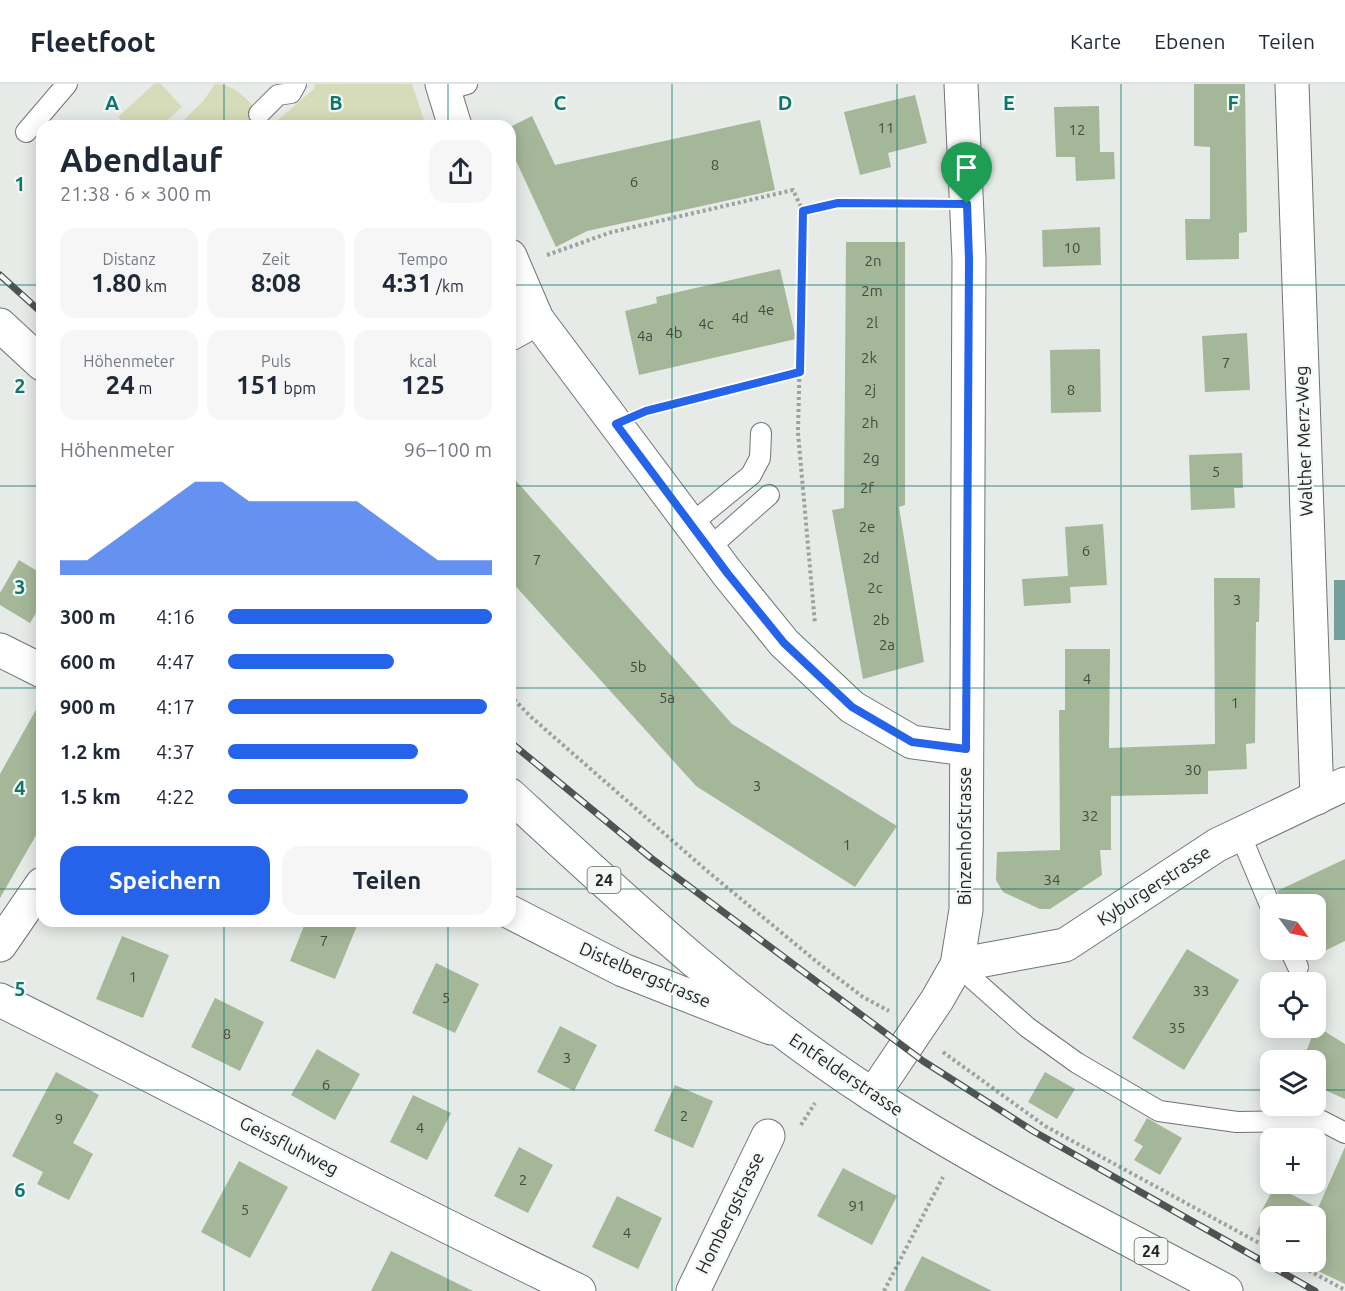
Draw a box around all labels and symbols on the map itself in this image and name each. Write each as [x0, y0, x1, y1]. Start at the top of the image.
text: A [105, 91, 119, 114]
text: B [329, 91, 343, 114]
text: C [554, 91, 567, 114]
text: D [778, 91, 792, 114]
text: E [1003, 91, 1015, 114]
text: F [1227, 91, 1239, 114]
house number: 11 [878, 119, 894, 136]
house number: 12 [1069, 121, 1085, 138]
pin [941, 142, 992, 204]
house number: 8 [711, 156, 719, 173]
text: 1 [14, 172, 26, 195]
house number: 6 [630, 173, 638, 190]
house number: 10 [1064, 239, 1080, 256]
house number: 2n [864, 252, 882, 269]
house number: 2m [861, 282, 883, 299]
house number: 4e [758, 301, 774, 318]
house number: 4d [731, 309, 749, 326]
house number: 2l [866, 314, 878, 331]
house number: 4c [698, 315, 714, 332]
house number: 4b [665, 324, 683, 341]
house number: 4a [637, 327, 653, 344]
house number: 2k [861, 349, 877, 366]
house number: 7 [1222, 354, 1230, 371]
street label: Walther Merz-Weg [1290, 365, 1316, 517]
text: 2 [14, 374, 26, 397]
house number: 2j [864, 381, 876, 398]
house number: 8 [1067, 381, 1075, 398]
house number: 2h [861, 414, 879, 431]
house number: 2g [862, 449, 880, 466]
house number: 5 [1212, 463, 1220, 480]
house number: 2f [860, 479, 874, 496]
house number: 2e [859, 518, 875, 535]
house number: 6 [1082, 542, 1090, 559]
house number: 2d [862, 549, 880, 566]
house number: 7 [533, 551, 541, 568]
text: 3 [14, 575, 26, 598]
house number: 2c [867, 579, 883, 596]
house number: 3 [1233, 591, 1241, 608]
house number: 2b [872, 611, 890, 628]
house number: 2a [879, 636, 895, 653]
house number: 5b [629, 658, 647, 675]
house number: 4 [1083, 670, 1091, 687]
house number: 5a [659, 689, 675, 706]
house number: 1 [1231, 694, 1239, 711]
house number: 30 [1185, 761, 1201, 778]
street label: Binzenhofstrasse [954, 767, 974, 905]
text: 4 [14, 776, 26, 799]
house number: 3 [753, 777, 761, 794]
house number: 32 [1082, 807, 1098, 824]
house number: 1 [843, 836, 851, 853]
street label: Kyburgerstrasse [1093, 841, 1214, 929]
road number: 24 [588, 867, 620, 893]
house number: 34 [1044, 871, 1060, 888]
north arrow [1260, 894, 1326, 960]
house number: 7 [320, 932, 328, 949]
street label: Distelbergstrasse [577, 937, 714, 1011]
house number: 1 [129, 968, 137, 985]
text: 5 [14, 977, 26, 1000]
house number: 33 [1193, 982, 1209, 999]
house number: 5 [442, 989, 450, 1006]
house number: 35 [1169, 1019, 1185, 1036]
house number: 8 [223, 1025, 231, 1042]
street label: Entfelderstrasse [786, 1029, 907, 1120]
house number: 3 [563, 1049, 571, 1066]
house number: 6 [322, 1076, 330, 1093]
house number: 2 [680, 1107, 688, 1124]
house number: 9 [55, 1110, 63, 1127]
street label: Geissfluhweg [237, 1112, 342, 1179]
house number: 4 [416, 1119, 424, 1136]
street label: Hombergstrasse [691, 1149, 767, 1277]
house number: 2 [519, 1171, 527, 1188]
text: 6 [14, 1178, 26, 1201]
house number: 91 [849, 1197, 865, 1214]
house number: 5 [241, 1201, 249, 1218]
house number: 4 [623, 1224, 631, 1241]
road number: 24 [1134, 1238, 1168, 1264]

